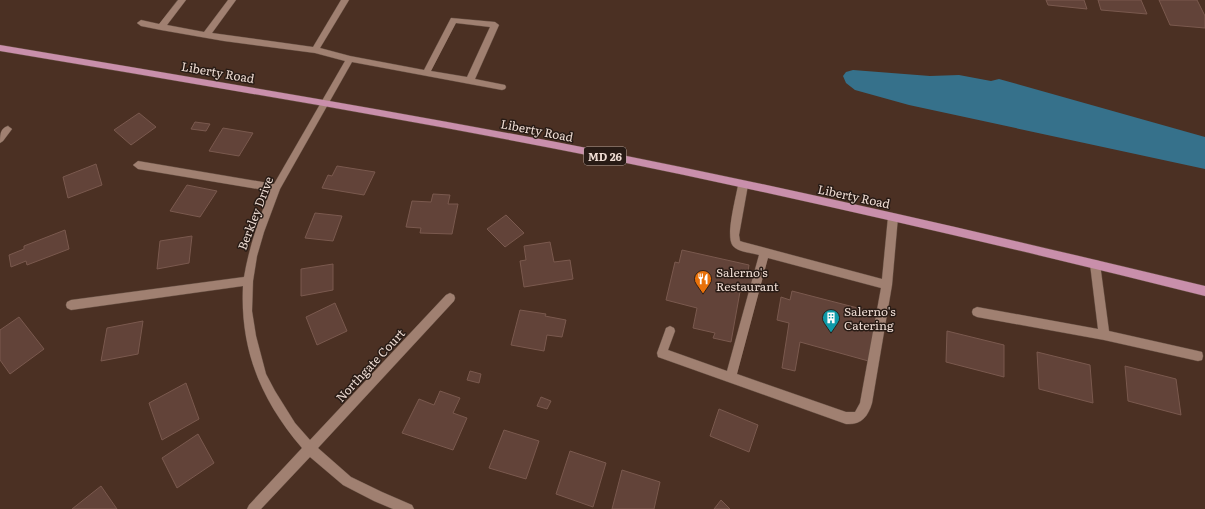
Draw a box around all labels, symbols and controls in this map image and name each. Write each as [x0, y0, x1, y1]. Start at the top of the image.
street label: Liberty Road [180, 57, 256, 87]
street label: Liberty Road [499, 114, 576, 146]
road number: MD 26 [584, 147, 626, 165]
street label: Berkley Drive [233, 174, 277, 252]
street label: Liberty Road [816, 180, 893, 213]
place label: Salerno's Restaurant [716, 263, 779, 295]
restaurant icon: Salerno's Restaurant [693, 269, 713, 294]
place label: Salerno's Catering [844, 302, 896, 334]
building icon: Salerno's Catering [821, 308, 841, 333]
street label: Northgate Court [331, 324, 409, 406]

